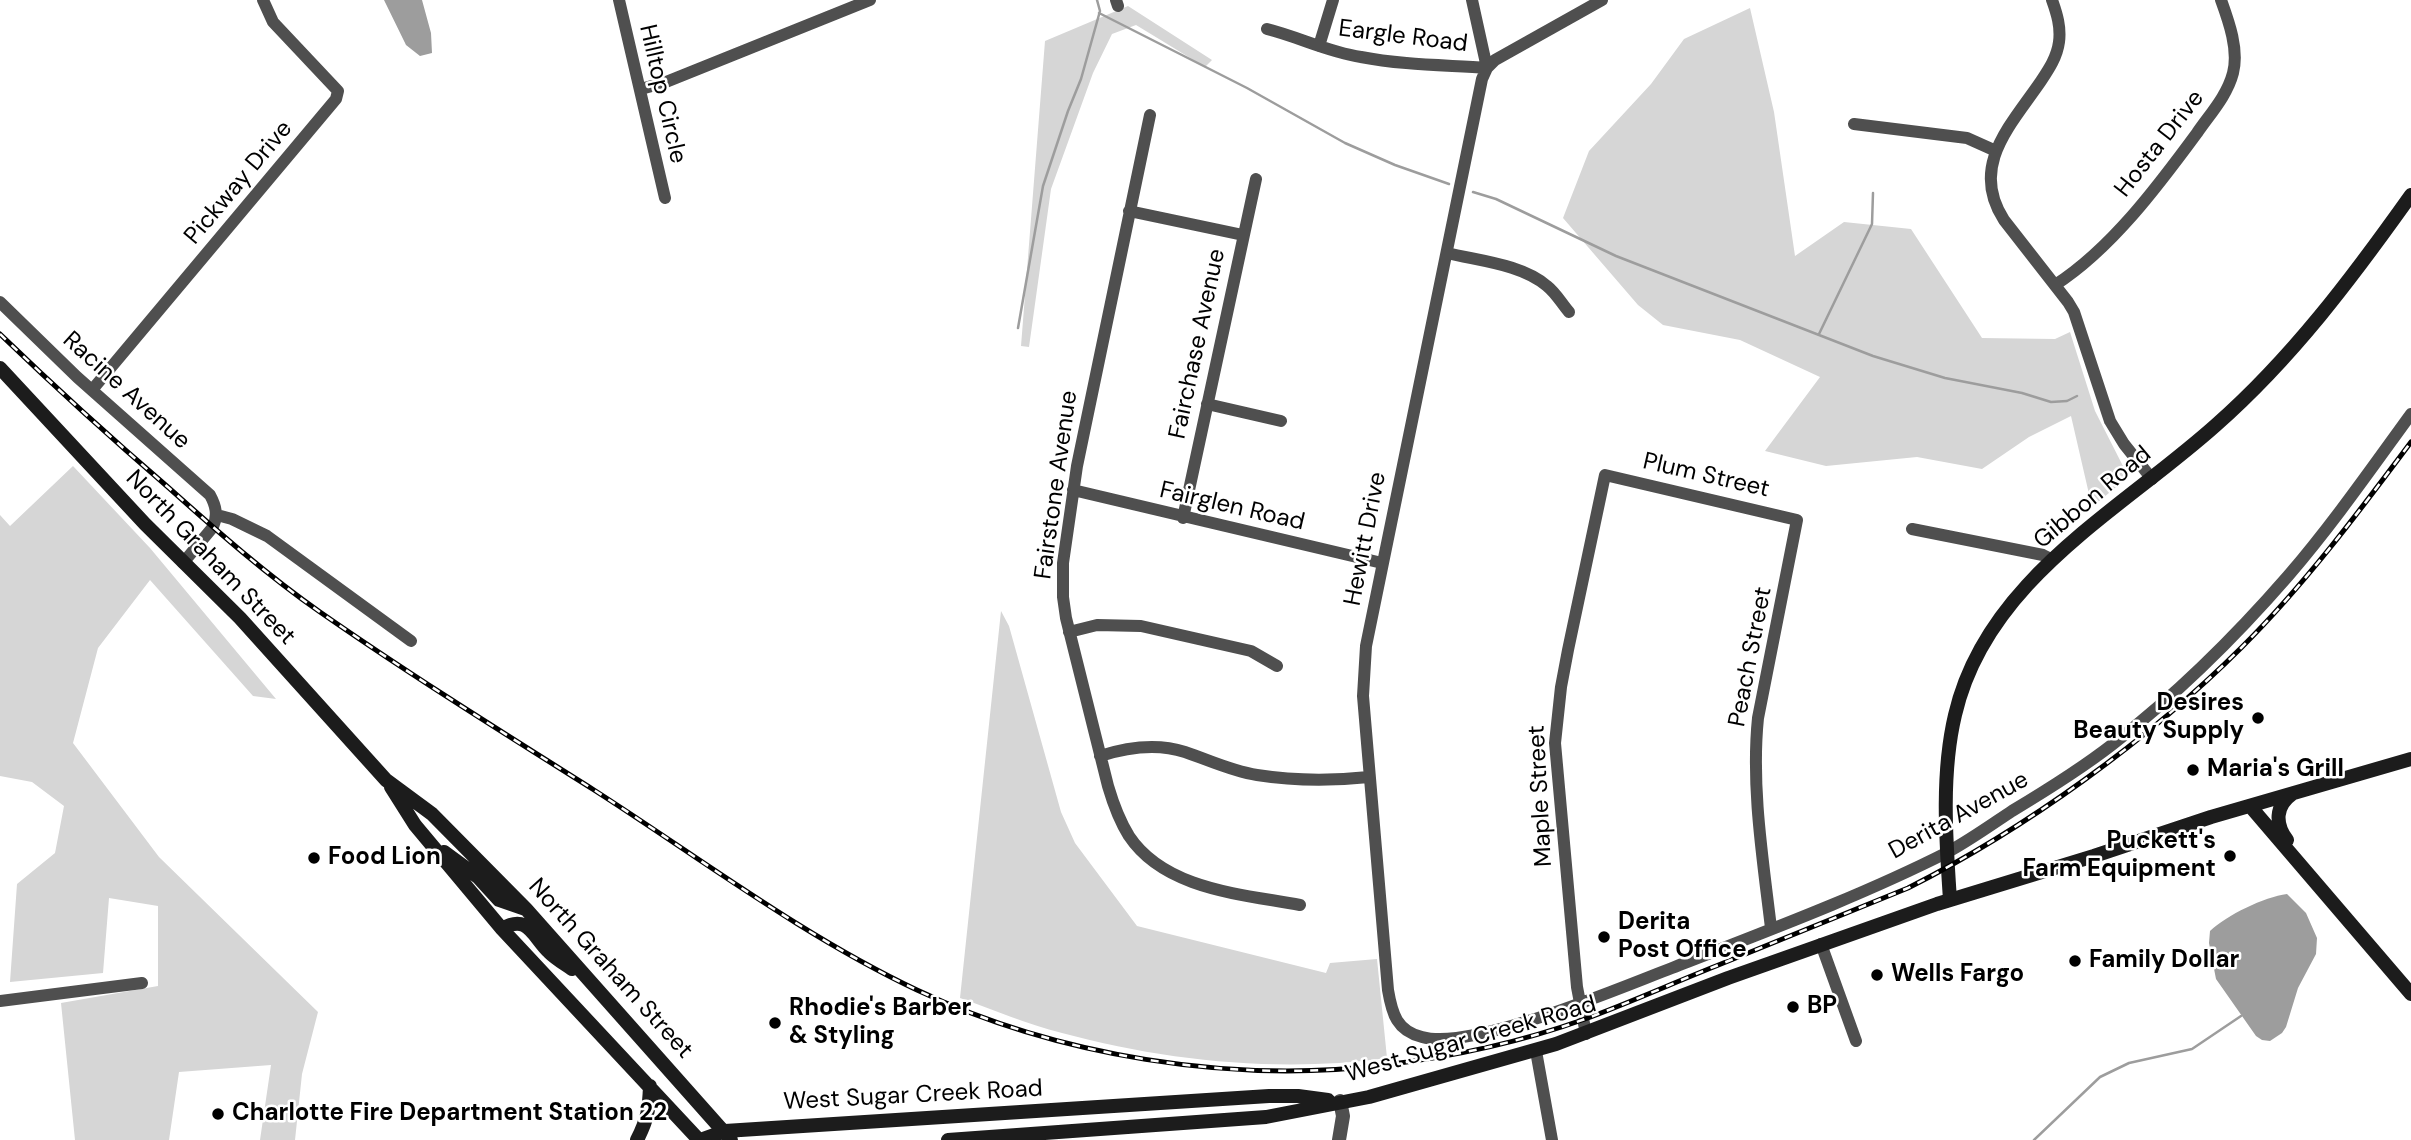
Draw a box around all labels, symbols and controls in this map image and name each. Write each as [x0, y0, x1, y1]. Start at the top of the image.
street label: Eargle Road [1337, 15, 1469, 59]
street label: Hilltop Circle [632, 22, 692, 166]
street label: Hosta Drive [2109, 85, 2211, 203]
street label: Pickway Drive [179, 115, 299, 251]
street label: Fairchase Avenue [1164, 246, 1232, 442]
street label: Racine Avenue [56, 326, 196, 456]
street label: Fairstone Avenue [1030, 389, 1084, 581]
street label: Gibbon Road [2028, 441, 2158, 555]
street label: Plum Street [1640, 447, 1772, 505]
street label: North Graham Street [119, 465, 301, 651]
street label: Hewitt Drive [1339, 470, 1393, 608]
street label: Fairglen Road [1157, 476, 1307, 538]
street label: Peach Street [1723, 585, 1779, 729]
place label: Desires Beauty Supply [2073, 690, 2244, 746]
marker: Desires Beauty Supply [2250, 710, 2266, 726]
street label: Maple Street [1523, 725, 1559, 867]
place label: Maria's Grill [2207, 756, 2344, 784]
marker: Maria's Grill [2185, 762, 2201, 778]
street label: Derita Avenue [1884, 766, 2034, 866]
place label: Puckett's Farm Equipment [2023, 828, 2216, 884]
place label: Food Lion [328, 844, 441, 872]
marker: Puckett's Farm Equipment [2222, 848, 2238, 864]
marker: Food Lion [306, 850, 322, 866]
street label: North Graham Street [522, 873, 698, 1065]
place label: Derita Post Office [1618, 909, 1747, 965]
marker: Derita Post Office [1596, 929, 1612, 945]
place label: Family Dollar [2089, 947, 2239, 975]
marker: Family Dollar [2067, 953, 2083, 969]
place label: Wells Fargo [1891, 961, 2024, 989]
marker: Wells Fargo [1869, 967, 1885, 983]
street label: West Sugar Creek Road [1342, 990, 1600, 1090]
place label: BP [1807, 993, 1837, 1021]
place label: Rhodie's Barber & Styling [789, 995, 971, 1051]
marker: BP [1785, 999, 1801, 1015]
marker: Rhodie's Barber & Styling [767, 1015, 783, 1031]
street label: West Sugar Creek Road [783, 1075, 1043, 1117]
place label: Charlotte Fire Department Station 22 [232, 1100, 667, 1128]
marker: Charlotte Fire Department Station 22 [210, 1106, 226, 1122]

